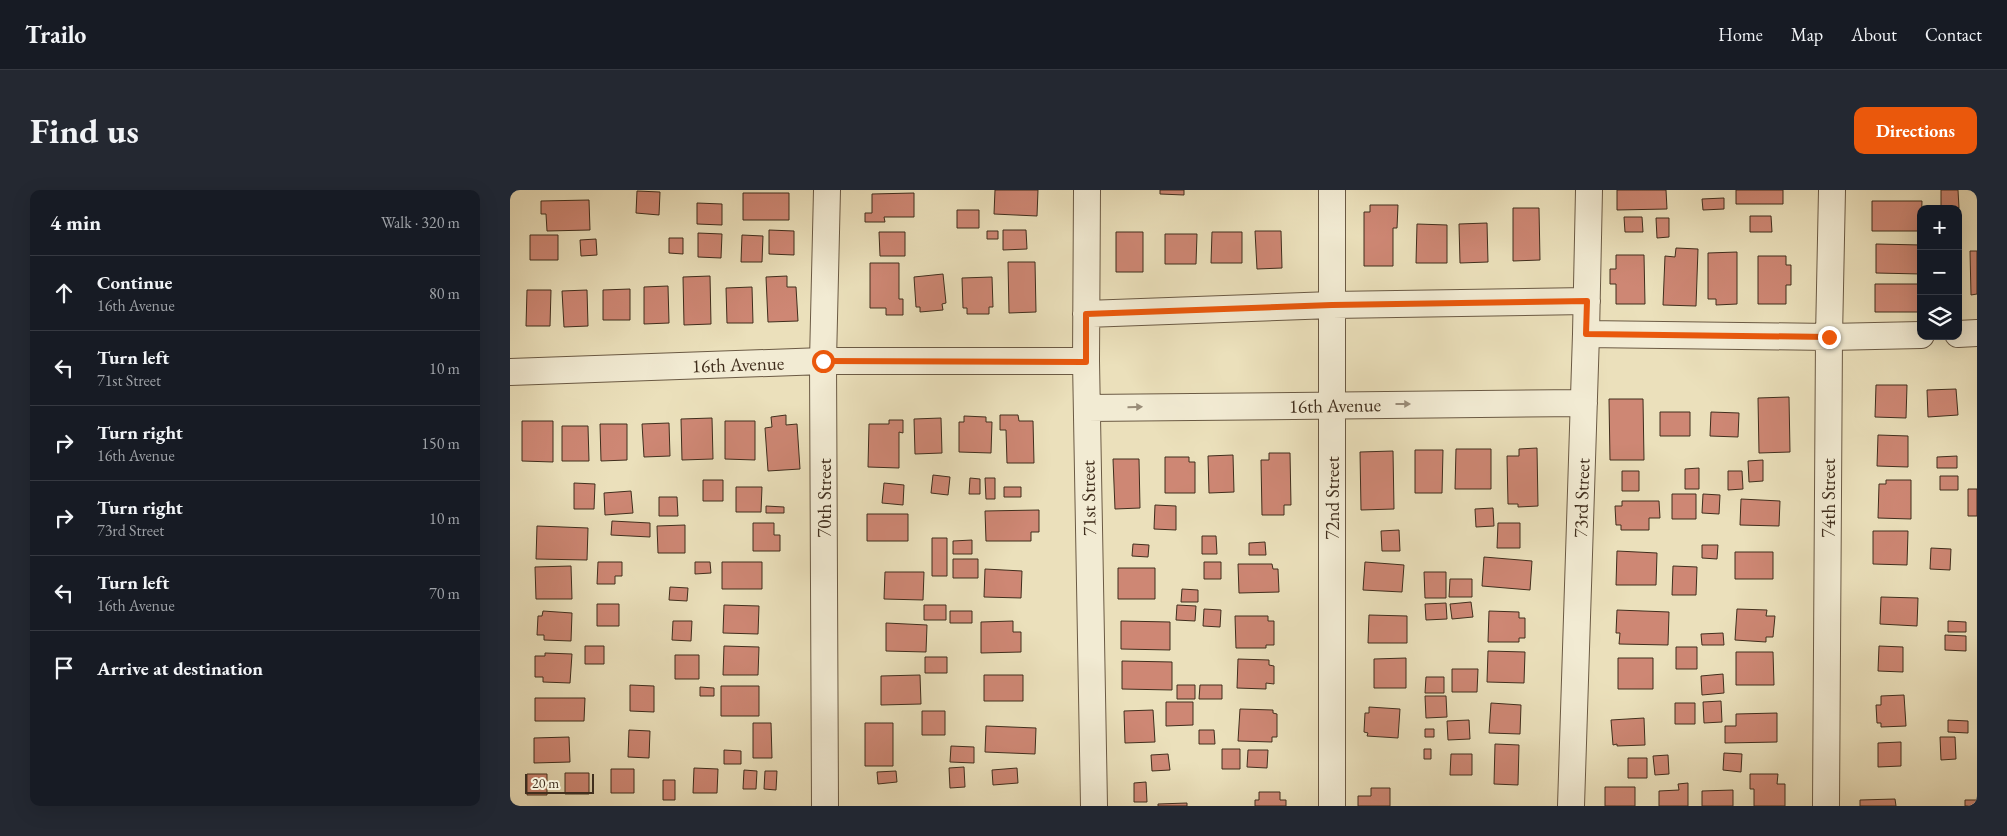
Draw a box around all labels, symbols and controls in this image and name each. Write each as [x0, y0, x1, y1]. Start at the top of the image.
text: Trailo [25, 19, 86, 50]
text: Home [1718, 23, 1763, 46]
text: Map [1791, 23, 1823, 46]
text: About [1851, 23, 1897, 46]
text: Contact [1925, 23, 1982, 46]
button: Directions [1854, 107, 1977, 154]
text: Find us [30, 108, 139, 153]
map controls [1917, 205, 1962, 340]
button: + [1917, 205, 1962, 250]
text: 4 min [50, 209, 101, 236]
text: Walk · 320 m [381, 212, 460, 233]
button: − [1917, 250, 1962, 295]
text: Continue [97, 270, 172, 295]
icon: ahead [50, 279, 78, 307]
text: 80 m [429, 283, 460, 304]
text: 16th Avenue [97, 295, 175, 316]
button: layers [1917, 295, 1962, 340]
route end [1818, 326, 1841, 349]
text: Turn left [97, 345, 169, 370]
street label: 16th Avenue [691, 350, 785, 379]
route start [812, 350, 835, 373]
icon: left [50, 354, 78, 382]
text: 10 m [429, 358, 460, 379]
text: 71st Street [97, 370, 161, 391]
street label: 16th Avenue [1289, 392, 1381, 419]
one-way arrow [1395, 400, 1411, 408]
one-way arrow [1128, 403, 1144, 411]
text: Turn right [97, 420, 183, 445]
icon: right [50, 429, 78, 457]
text: 150 m [421, 433, 460, 454]
text: 16th Avenue [97, 445, 175, 466]
street label: 72nd Street [1320, 456, 1345, 540]
street label: 70th Street [812, 458, 837, 538]
street label: 73rd Street [1568, 458, 1595, 538]
street label: 74th Street [1816, 458, 1841, 538]
street label: 71st Street [1075, 460, 1102, 536]
text: Turn right [97, 495, 183, 520]
icon: right [50, 504, 78, 532]
text: 10 m [429, 508, 460, 529]
text: 73rd Street [97, 520, 164, 541]
text: Turn left [97, 570, 169, 595]
icon: left [50, 579, 78, 607]
text: 70 m [429, 583, 460, 604]
text: 16th Avenue [97, 595, 175, 616]
icon: arrive [50, 654, 78, 682]
text: Arrive at destination [97, 656, 263, 681]
scale bar [525, 771, 594, 794]
text: 20 m [532, 774, 559, 792]

